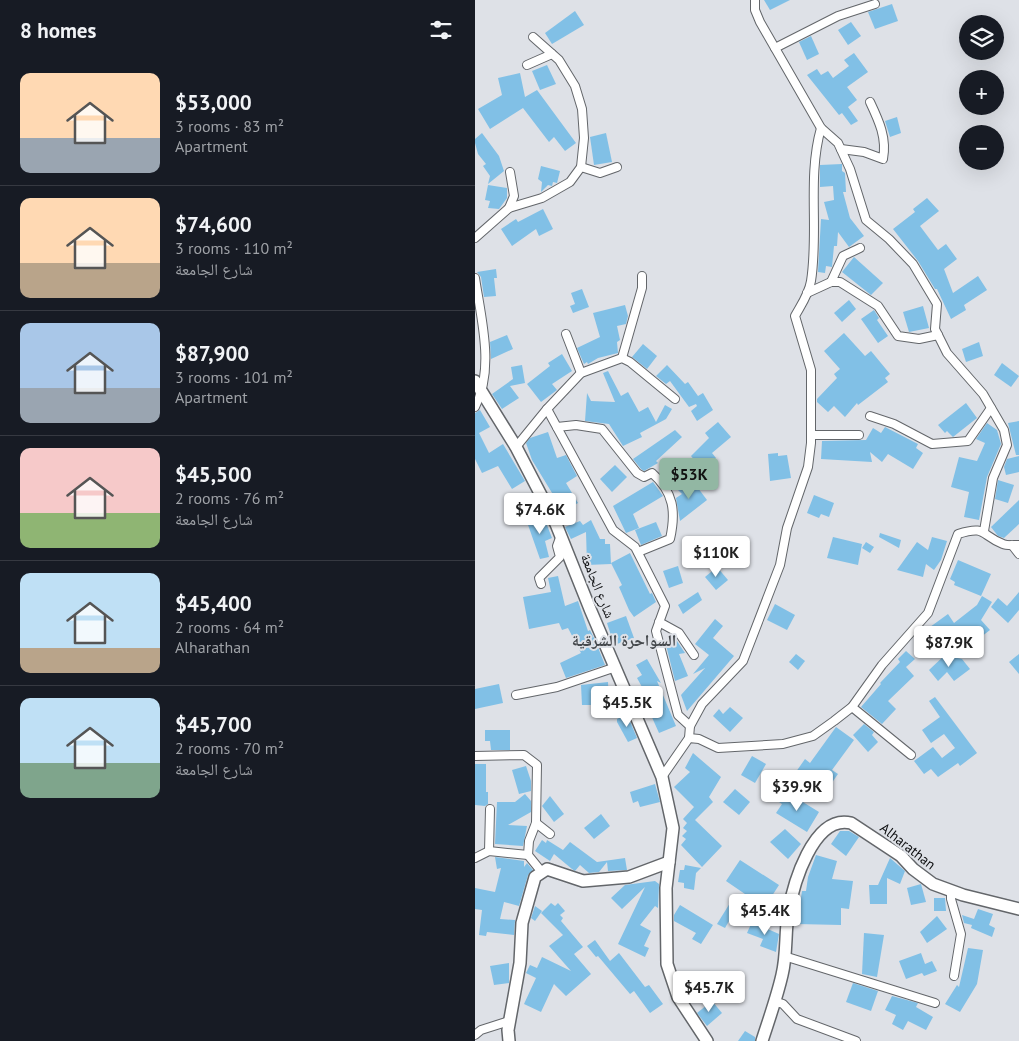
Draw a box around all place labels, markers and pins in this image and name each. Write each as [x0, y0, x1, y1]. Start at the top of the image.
pin: $53K [659, 458, 719, 500]
pin: $74.6K [499, 492, 581, 535]
pin: $110K [681, 536, 751, 578]
pin: $87.9K [908, 626, 990, 668]
pin: $45.5K [586, 686, 668, 728]
pin: $39.9K [756, 770, 838, 812]
pin: $45.4K [724, 894, 806, 936]
pin: $45.7K [668, 970, 750, 1013]

